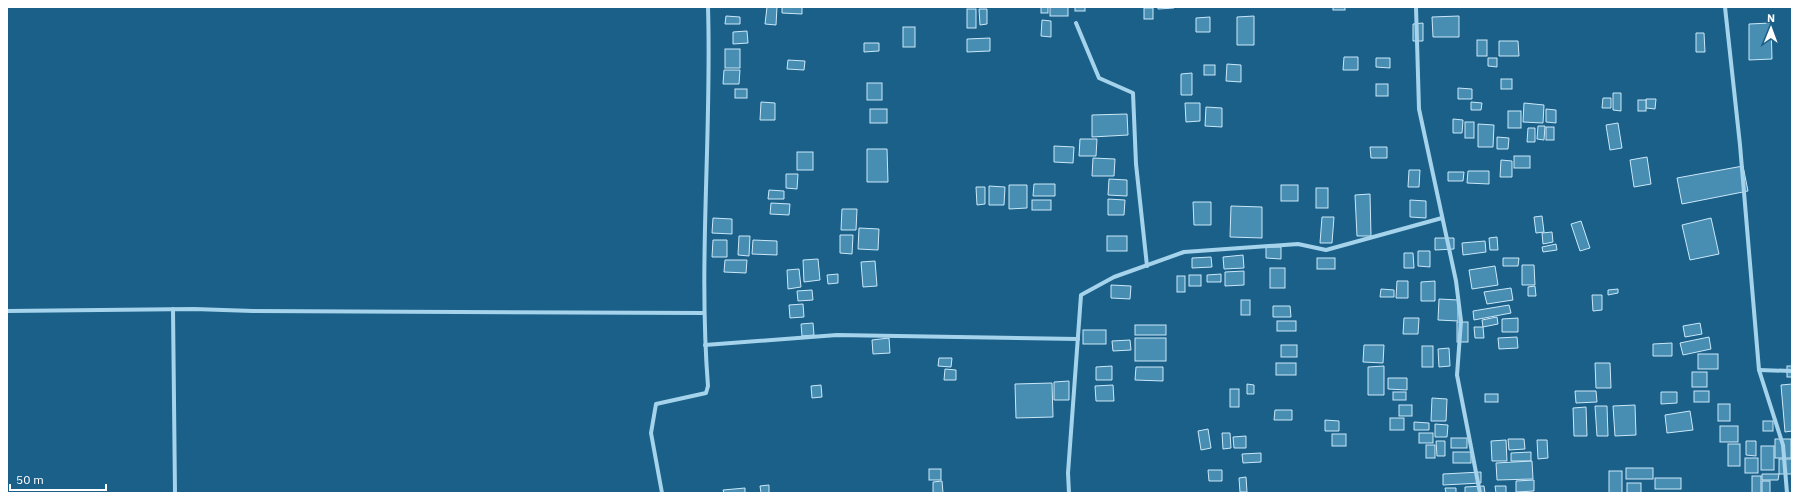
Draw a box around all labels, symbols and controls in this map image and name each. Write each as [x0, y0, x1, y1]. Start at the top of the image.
north arrow [1751, 8, 1791, 48]
text: N [1767, 11, 1775, 25]
scale bar [10, 466, 106, 492]
text: 50 m [16, 472, 44, 487]

